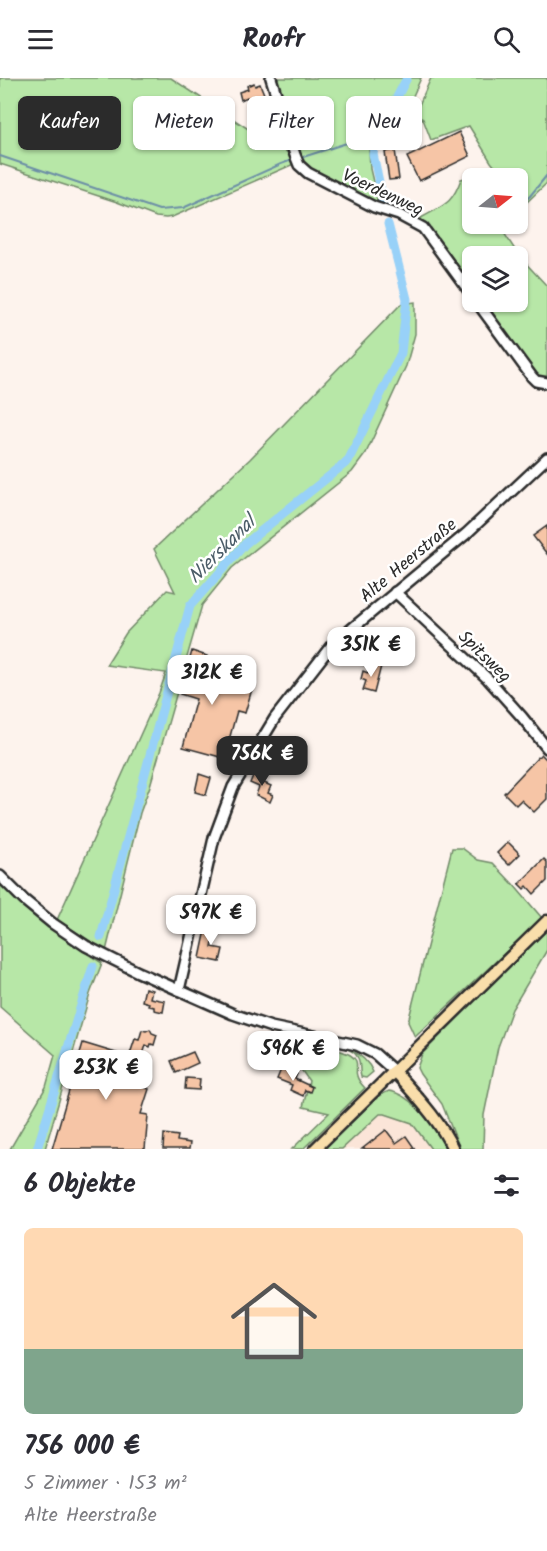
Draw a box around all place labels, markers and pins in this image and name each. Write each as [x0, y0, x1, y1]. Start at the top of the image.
pin: 351K € [322, 627, 420, 678]
pin: 312K € [163, 655, 261, 706]
pin: 756K € [213, 736, 311, 787]
pin: 597K € [162, 895, 260, 946]
pin: 596K € [244, 1031, 342, 1082]
pin: 253K € [57, 1050, 155, 1101]

